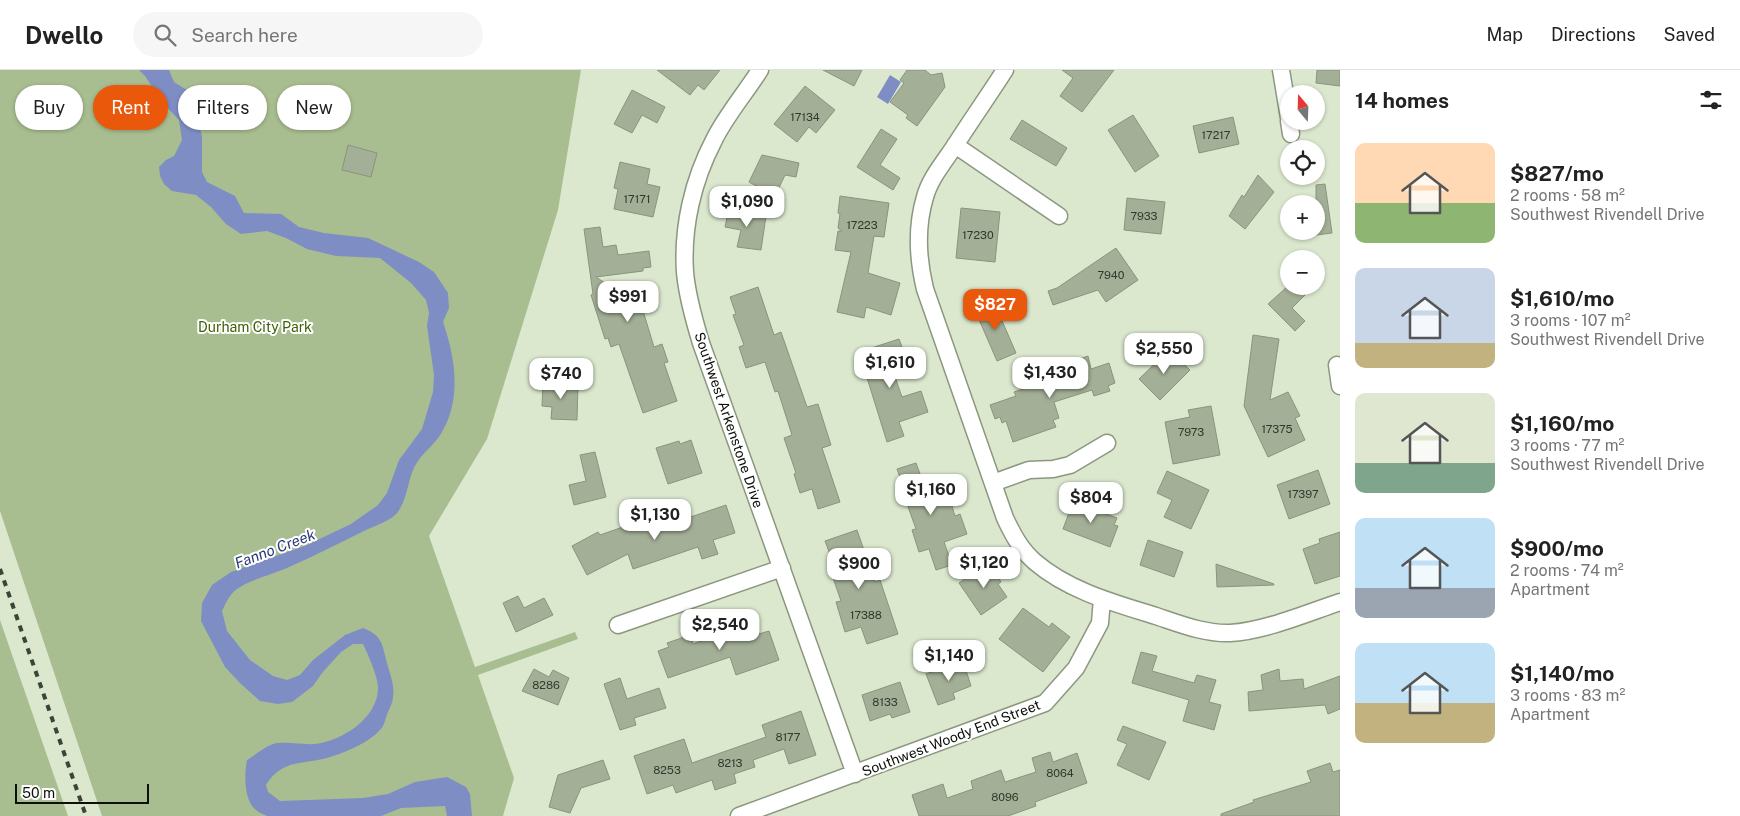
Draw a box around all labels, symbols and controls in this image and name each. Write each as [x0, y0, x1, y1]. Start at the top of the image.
search box [133, 12, 483, 57]
text: Dwello [25, 21, 103, 49]
icon: search [151, 21, 179, 49]
text: Search here [191, 24, 298, 46]
text: Map [1486, 24, 1523, 45]
text: Directions [1551, 24, 1636, 45]
text: Saved [1664, 24, 1715, 45]
chip: Buy [15, 85, 83, 130]
chip: Rent [93, 85, 168, 130]
chip: Filters [178, 85, 267, 130]
chip: New [277, 85, 351, 130]
north arrow [1280, 85, 1325, 130]
map controls [1280, 85, 1325, 295]
icon: filters [1697, 86, 1725, 114]
text: 14 homes [1355, 88, 1449, 113]
house number: 17134 [790, 111, 820, 123]
house number: 17217 [1202, 129, 1231, 141]
button: locate [1280, 140, 1325, 185]
text: $827/mo [1510, 161, 1604, 186]
icon: home [1395, 163, 1455, 223]
pin: $1,090 [706, 186, 788, 228]
text: 2 rooms · 58 m² [1510, 186, 1625, 205]
text: $1,090 [720, 192, 774, 211]
house number: 17171 [623, 193, 651, 205]
button: + [1280, 195, 1325, 240]
text: Southwest Rivendell Drive [1510, 205, 1705, 224]
house number: 7933 [1131, 210, 1158, 222]
house number: 17223 [846, 219, 878, 231]
house number: 17230 [962, 229, 994, 241]
button: − [1280, 250, 1325, 295]
house number: 7940 [1098, 269, 1125, 281]
pin: $991 [598, 280, 658, 323]
text: $1,610/mo [1510, 286, 1614, 311]
text: $991 [609, 287, 647, 306]
pin: $827 [965, 288, 1025, 331]
icon: home [1395, 288, 1455, 348]
text: $827 [974, 295, 1016, 314]
text: 3 rooms · 107 m² [1510, 311, 1631, 330]
park label: Durham City Park [198, 319, 312, 335]
street label: Southwest Arkenstone Drive [691, 330, 767, 510]
text: Southwest Rivendell Drive [1510, 330, 1705, 349]
pin: $2,550 [1123, 332, 1205, 375]
text: $2,550 [1135, 339, 1193, 358]
pin: $1,610 [849, 346, 931, 389]
text: $1,610 [865, 353, 915, 372]
pin: $1,430 [1009, 356, 1091, 399]
pin: $740 [531, 358, 591, 400]
text: $1,430 [1023, 363, 1077, 382]
text: $740 [540, 364, 582, 383]
text: $1,160/mo [1510, 411, 1614, 436]
icon: home [1395, 413, 1455, 473]
house number: 17375 [1261, 423, 1293, 435]
house number: 7973 [1178, 426, 1204, 438]
text: 3 rooms · 77 m² [1510, 436, 1624, 455]
text: Southwest Rivendell Drive [1510, 455, 1705, 474]
pin: $1,160 [890, 474, 972, 516]
text: $1,160 [906, 480, 956, 499]
pin: $804 [1061, 482, 1121, 524]
text: $804 [1070, 488, 1112, 507]
house number: 17397 [1288, 488, 1319, 500]
pin: $1,130 [614, 498, 696, 541]
text: $1,130 [630, 505, 680, 524]
water label: Fanno Creek [232, 525, 318, 572]
text: $900/mo [1510, 536, 1604, 561]
icon: home [1395, 538, 1455, 598]
pin: $1,120 [943, 546, 1025, 589]
pin: $900 [829, 548, 889, 590]
text: $1,120 [959, 553, 1009, 572]
text: $900 [838, 554, 880, 573]
text: 2 rooms · 74 m² [1510, 561, 1624, 580]
text: Apartment [1510, 580, 1590, 599]
pin: $2,540 [679, 608, 761, 651]
house number: 17388 [850, 609, 882, 621]
text: $2,540 [691, 615, 749, 634]
pin: $1,140 [908, 640, 990, 682]
text: $1,140 [924, 646, 974, 665]
text: $1,140/mo [1510, 661, 1614, 686]
icon: home [1395, 663, 1455, 723]
house number: 8286 [532, 679, 560, 691]
text: 3 rooms · 83 m² [1510, 686, 1625, 705]
house number: 8133 [872, 696, 898, 708]
street label: Southwest Woody End Street [860, 697, 1042, 779]
text: Apartment [1510, 705, 1590, 724]
house number: 8177 [776, 731, 801, 743]
house number: 8213 [717, 757, 743, 769]
house number: 8253 [653, 764, 681, 776]
house number: 8064 [1046, 767, 1074, 779]
scale bar [15, 781, 149, 804]
text: 50 m [22, 785, 55, 801]
house number: 8096 [991, 791, 1019, 803]

